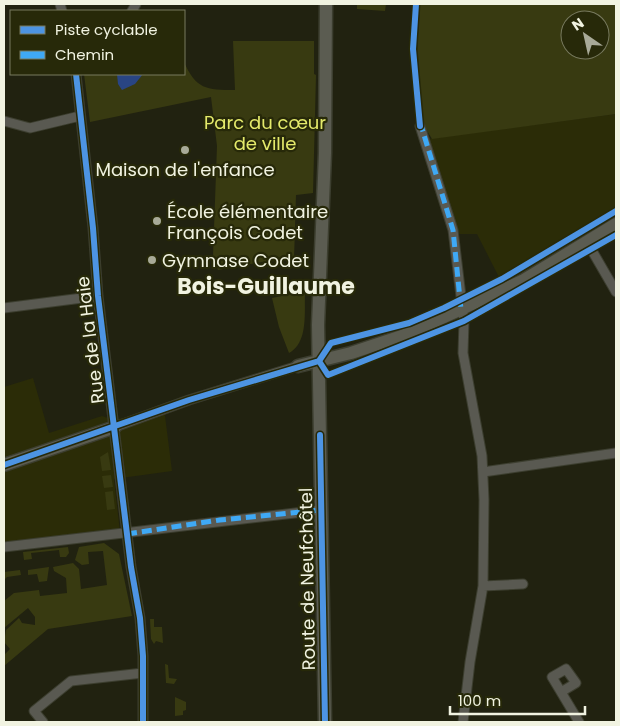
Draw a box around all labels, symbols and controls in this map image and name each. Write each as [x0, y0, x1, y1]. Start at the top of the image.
legend [10, 10, 185, 75]
north arrow [560, 10, 610, 60]
text: N [568, 13, 588, 35]
text: Piste cyclable [55, 19, 158, 40]
text: Chemin [55, 44, 114, 65]
park label: Parc du cœur de ville [204, 110, 326, 156]
marker: Maison de l'enfance [179, 144, 191, 156]
place label: Maison de l'enfance [95, 157, 275, 182]
place label: École élémentaire François Codet [167, 199, 328, 245]
marker: École élémentaire François Codet [151, 215, 163, 227]
place label: Gymnase Codet [162, 248, 309, 273]
marker: Gymnase Codet [146, 254, 158, 266]
district label: Bois-Guillaume [177, 271, 355, 302]
street label: Rue de la Haie [70, 275, 110, 405]
street label: Route de Neufchâtel [293, 487, 321, 671]
scale bar [450, 684, 585, 716]
text: 100 m [458, 690, 501, 711]

